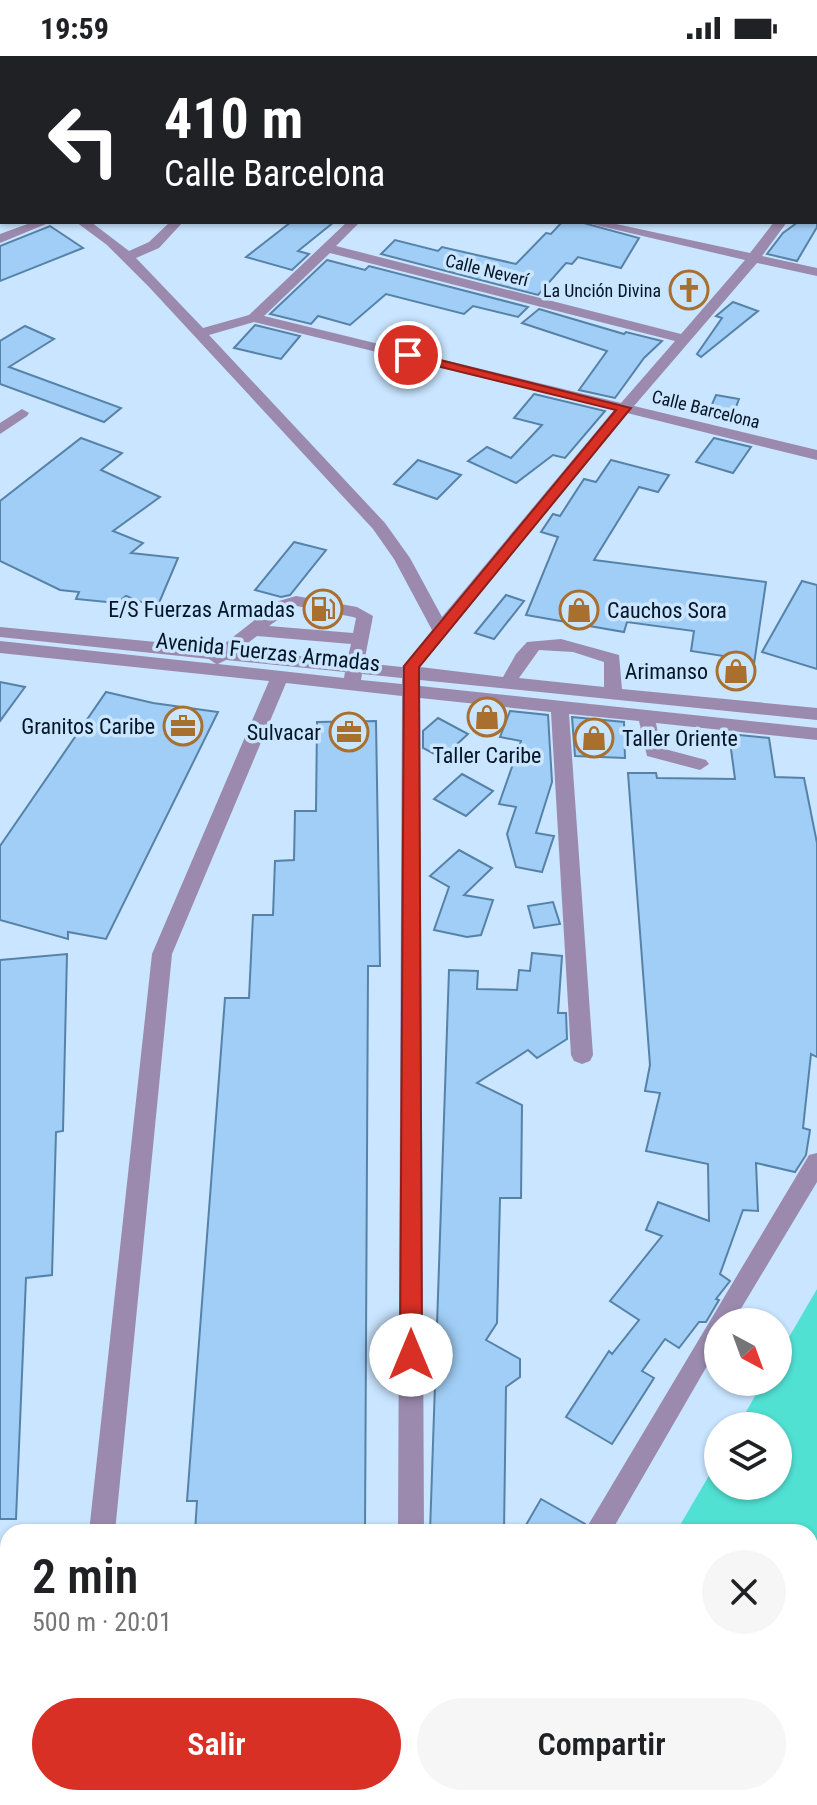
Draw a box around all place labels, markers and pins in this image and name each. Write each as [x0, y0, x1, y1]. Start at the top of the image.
church icon: La Unción Divina [668, 269, 710, 311]
place label: La Unción Divina [543, 280, 661, 301]
pin [374, 321, 442, 389]
fuel station icon: E/S Fuerzas Armadas [302, 588, 344, 630]
shop icon: Cauchos Sora [558, 589, 600, 631]
place label: E/S Fuerzas Armadas [108, 597, 295, 622]
place label: Cauchos Sora [607, 598, 727, 623]
shop icon: Arimanso [715, 650, 757, 692]
place label: Arimanso [625, 659, 708, 684]
shop icon: Taller Caribe [466, 696, 508, 738]
office icon: Granitos Caribe [162, 705, 204, 747]
office icon: Sulvacar [328, 711, 370, 753]
place label: Granitos Caribe [21, 714, 155, 739]
shop icon: Taller Oriente [573, 717, 615, 759]
place label: Sulvacar [247, 720, 321, 745]
place label: Taller Oriente [622, 726, 738, 751]
place label: Taller Caribe [433, 743, 541, 768]

